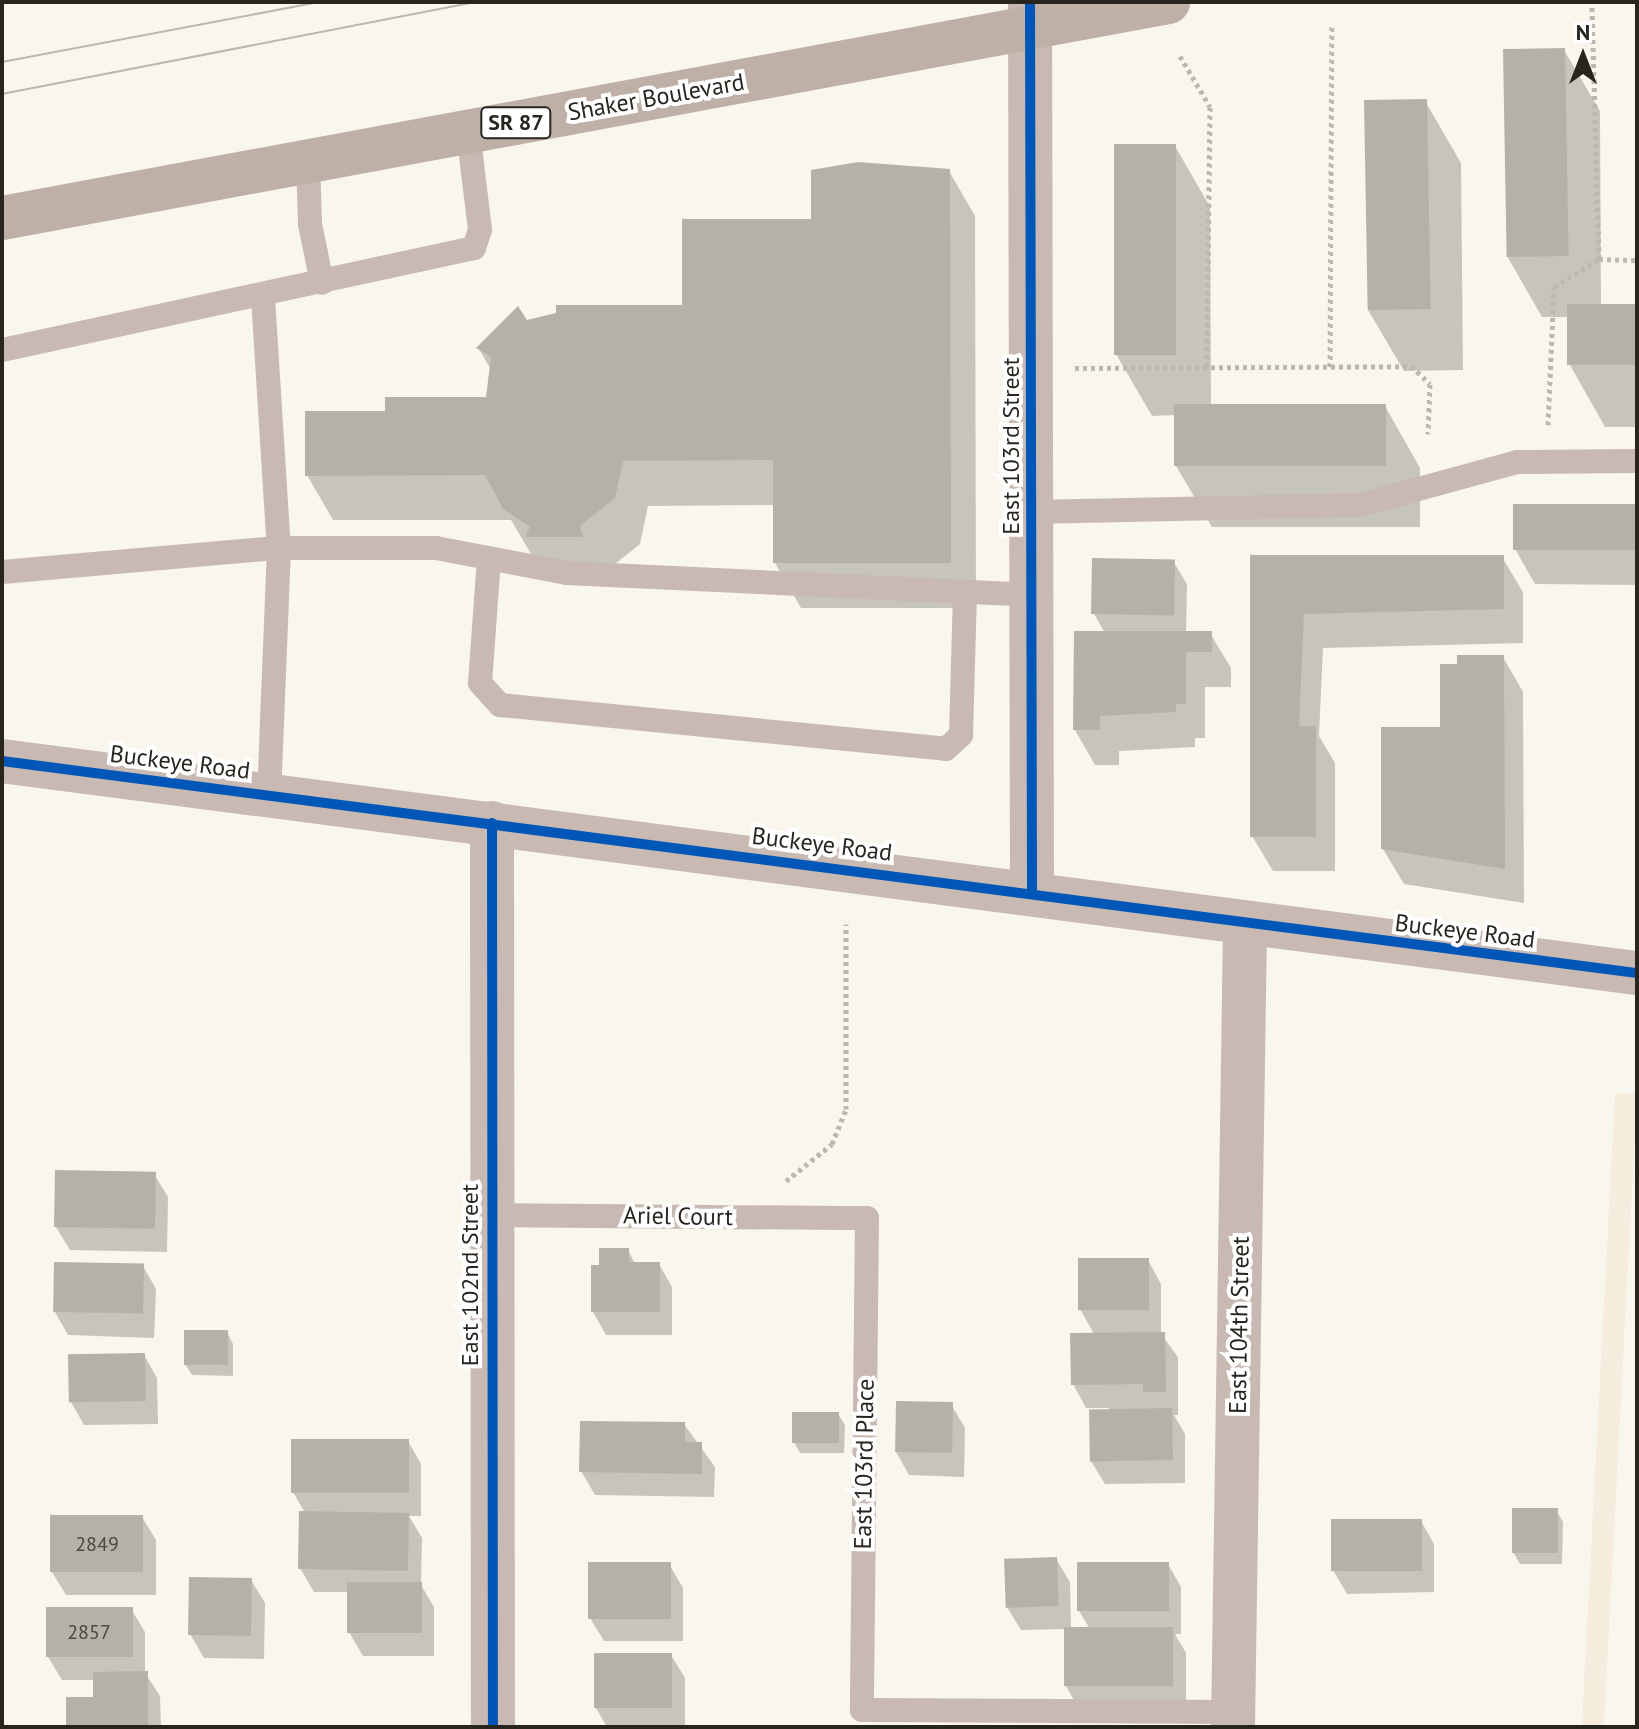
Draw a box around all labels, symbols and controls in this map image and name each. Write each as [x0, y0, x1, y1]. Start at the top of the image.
north arrow [1543, 16, 1623, 96]
text: N [1576, 18, 1590, 46]
street label: Shaker Boulevard [565, 67, 747, 127]
road number: SR 87 [480, 105, 552, 141]
street label: East 103rd Street [997, 357, 1025, 535]
street label: Buckeye Road [108, 739, 252, 785]
street label: Buckeye Road [750, 821, 894, 867]
street label: Buckeye Road [1393, 908, 1537, 954]
street label: East 102nd Street [456, 1184, 484, 1366]
street label: Ariel Court [623, 1201, 733, 1231]
street label: East 104th Street [1223, 1236, 1255, 1414]
street label: East 103rd Place [848, 1378, 880, 1550]
house number: 2849 [75, 1532, 119, 1556]
house number: 2857 [67, 1620, 111, 1644]

